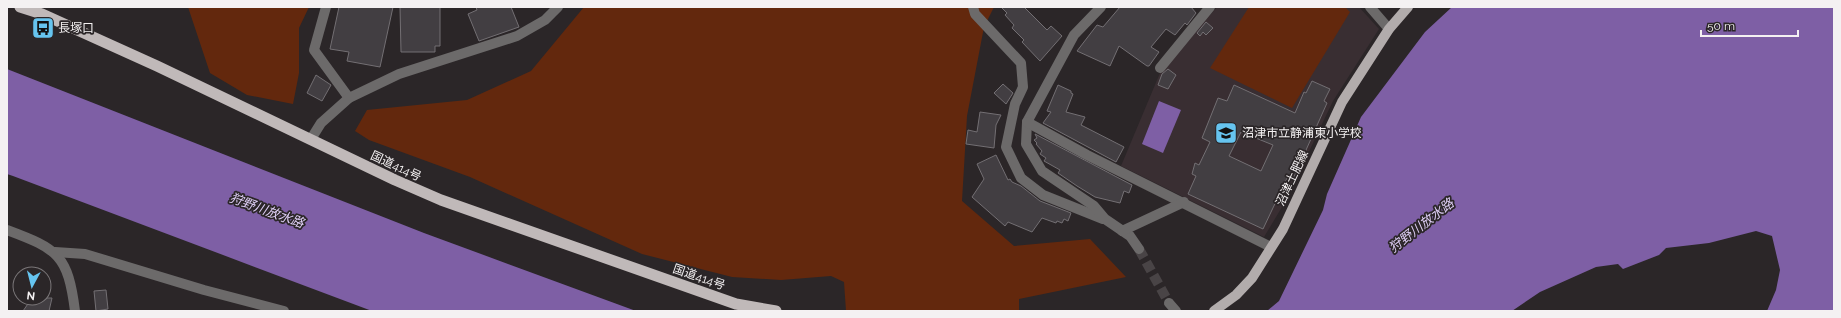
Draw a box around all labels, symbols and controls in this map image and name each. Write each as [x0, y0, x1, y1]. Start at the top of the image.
scale bar [1701, 12, 1798, 38]
bus stop icon: 長塚口 [30, 15, 56, 41]
text: 50 m [1707, 19, 1735, 33]
place label: 長塚口 [58, 21, 94, 35]
school or university icon: 沼津市立静浦東小学校 [1213, 120, 1239, 146]
place label: 沼津市立静浦東小学校 [1242, 126, 1362, 140]
street label: 国道414号 [368, 148, 424, 184]
street label: 沼津土肥線 [1273, 148, 1311, 208]
water label: 狩野川放水路 [228, 190, 307, 231]
water label: 狩野川放水路 [1386, 195, 1457, 255]
street label: 国道414号 [671, 262, 727, 292]
north arrow [12, 266, 52, 306]
text: N [26, 288, 36, 302]

